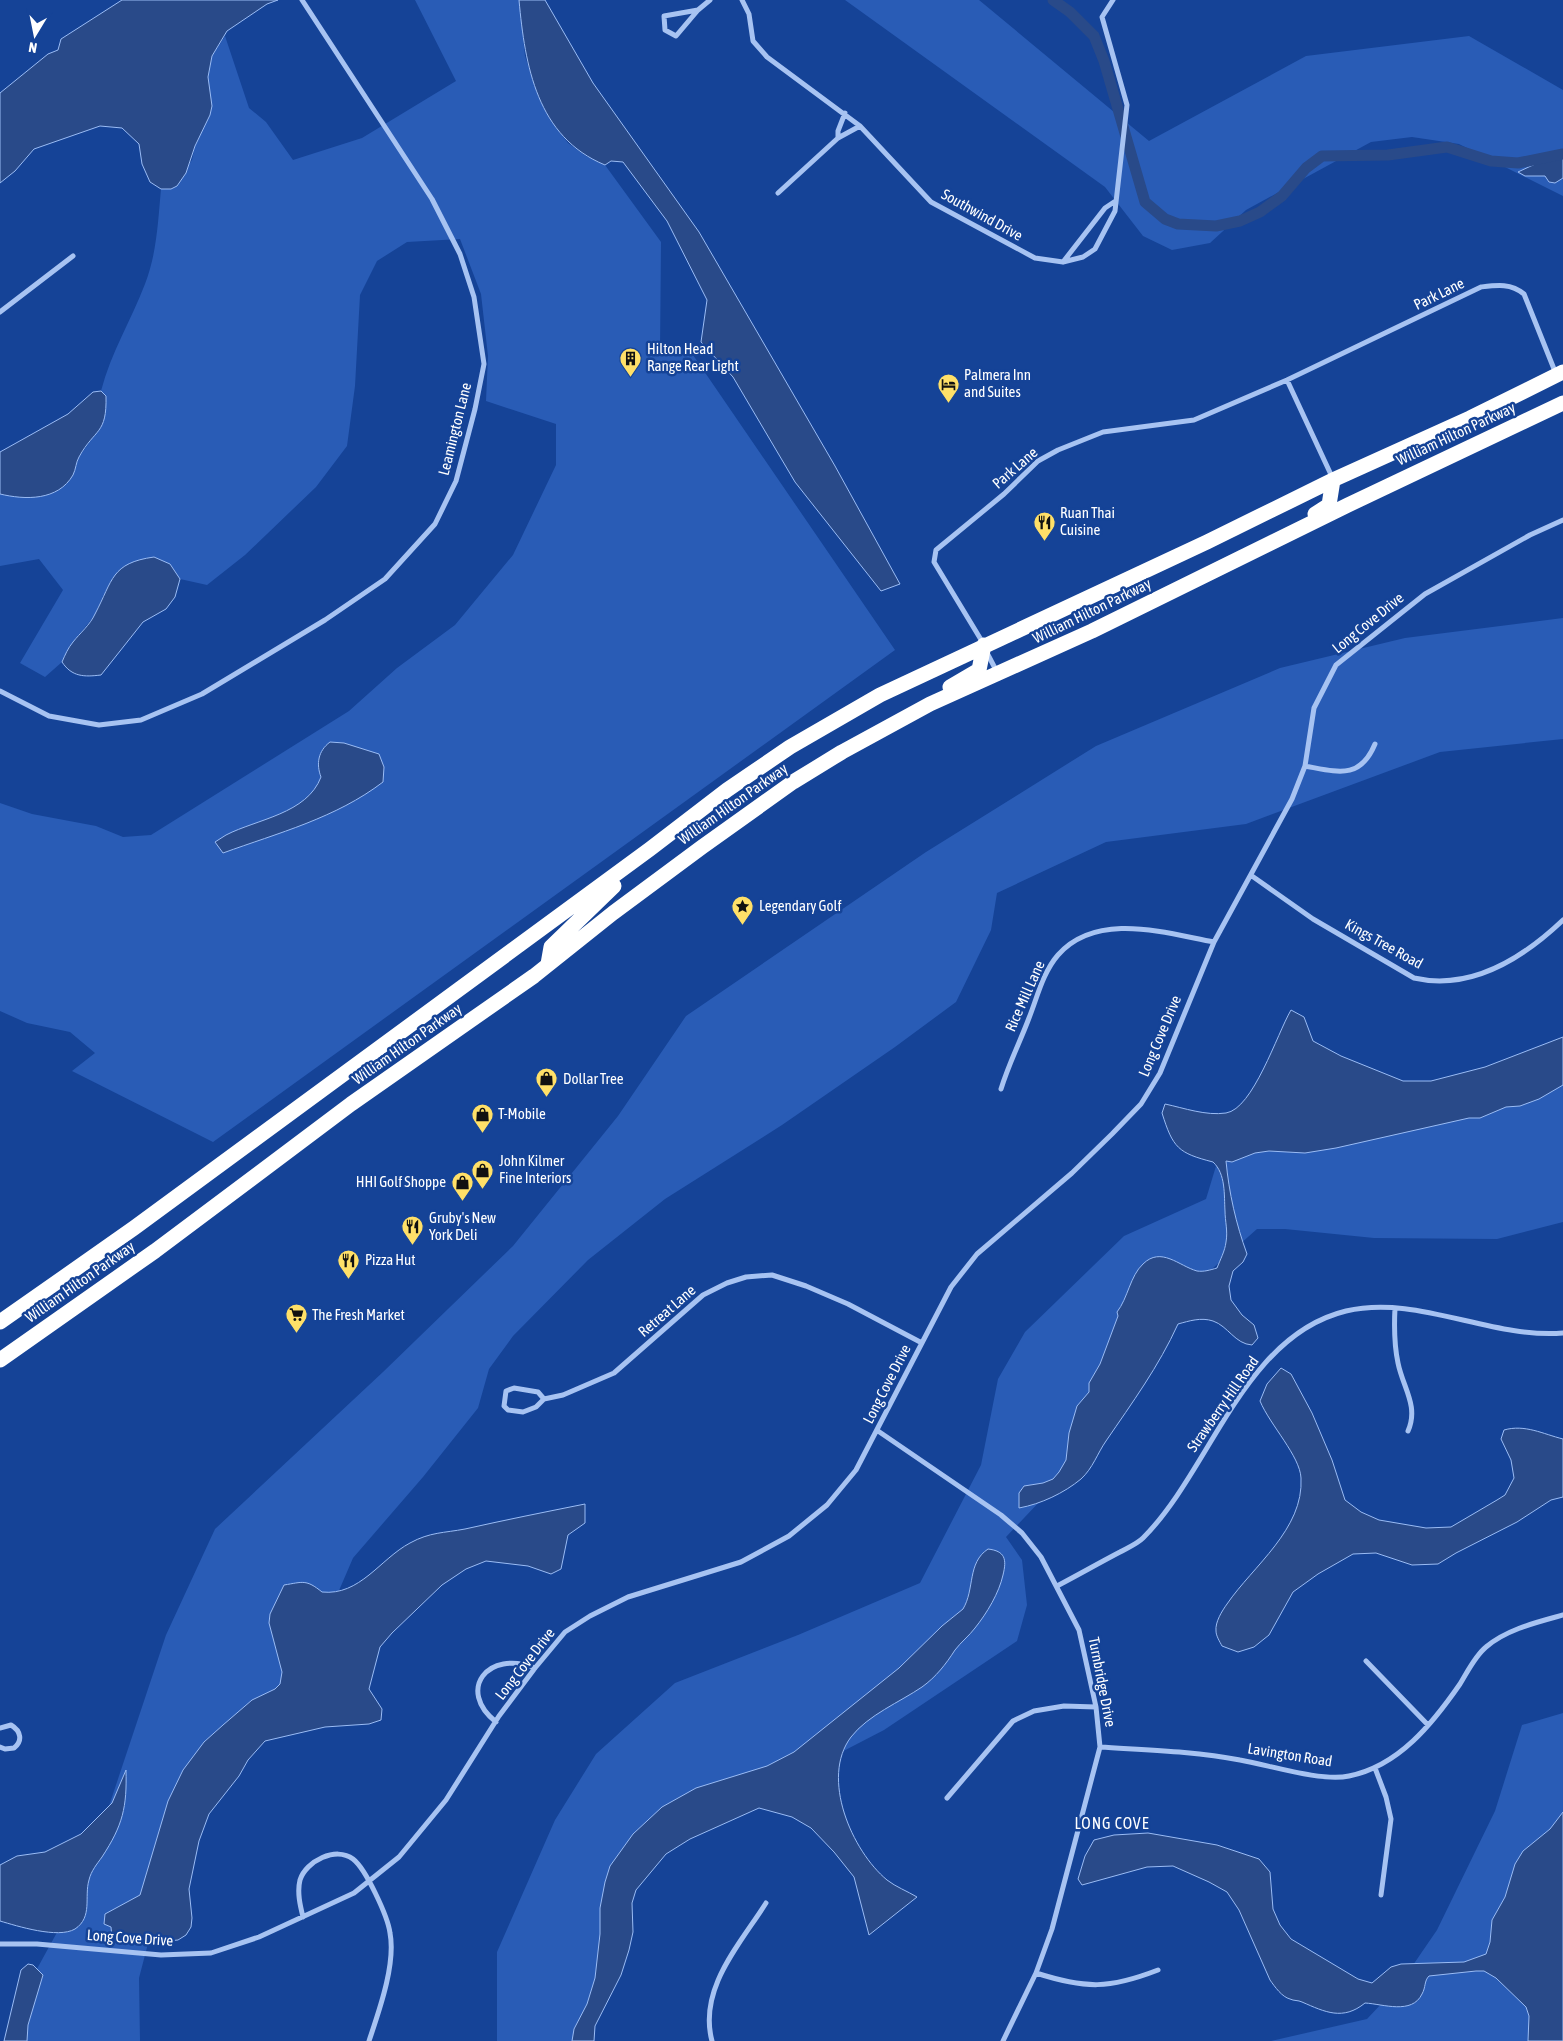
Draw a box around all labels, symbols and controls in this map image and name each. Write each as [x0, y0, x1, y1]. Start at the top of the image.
north arrow [10, 10, 60, 60]
text: N [27, 39, 38, 56]
street label: Southwind Drive [939, 185, 1026, 244]
street label: Park Lane [1411, 274, 1467, 313]
place label: Hilton Head Range Rear Light [647, 340, 739, 374]
building icon: Hilton Head Range Rear Light [619, 346, 643, 377]
place label: Palmera Inn and Suites [964, 366, 1031, 400]
hotel icon: Palmera Inn and Suites [936, 372, 960, 403]
street label: Leamington Lane [435, 381, 474, 477]
street label: William Hilton Parkway [1394, 399, 1518, 469]
street label: Park Lane [989, 443, 1041, 492]
place label: Ruan Thai Cuisine [1060, 504, 1115, 538]
restaurant icon: Ruan Thai Cuisine [1032, 510, 1056, 541]
street label: William Hilton Parkway [1030, 575, 1154, 647]
street label: Long Cove Drive [1329, 589, 1407, 656]
street label: William Hilton Parkway [675, 760, 791, 848]
place icon: Legendary Golf [731, 894, 755, 925]
place label: Legendary Golf [759, 897, 842, 914]
street label: Kings Tree Road [1342, 915, 1426, 972]
street label: Rice Mill Lane [1001, 958, 1048, 1034]
street label: Long Cove Drive [1135, 993, 1184, 1079]
street label: William Hilton Parkway [349, 1000, 465, 1088]
shop icon: Dollar Tree [535, 1067, 559, 1098]
place label: Dollar Tree [563, 1070, 624, 1087]
shop icon: T-Mobile [470, 1102, 494, 1133]
place label: T-Mobile [498, 1105, 546, 1122]
place label: John Kilmer Fine Interiors [499, 1152, 571, 1186]
shop icon: John Kilmer Fine Interiors [471, 1158, 495, 1189]
shop icon: HHI Golf Shoppe [450, 1170, 474, 1201]
place label: HHI Golf Shoppe [356, 1173, 446, 1190]
place label: Gruby's New York Deli [429, 1209, 496, 1243]
restaurant icon: Gruby's New York Deli [401, 1215, 425, 1246]
street label: William Hilton Parkway [22, 1238, 138, 1326]
restaurant icon: Pizza Hut [337, 1248, 361, 1279]
place label: Pizza Hut [365, 1251, 416, 1268]
street label: Retreat Lane [635, 1281, 699, 1340]
supermarket icon: The Fresh Market [284, 1303, 308, 1334]
place label: The Fresh Market [312, 1306, 405, 1323]
street label: Long Cove Drive [859, 1341, 914, 1426]
street label: Strawberry Hill Road [1183, 1353, 1262, 1455]
street label: Long Cove Drive [491, 1624, 558, 1703]
street label: Turnbridge Drive [1085, 1636, 1120, 1728]
street label: Lavington Road [1247, 1739, 1334, 1770]
district label: LONG COVE [1074, 1814, 1150, 1832]
street label: Long Cove Drive [86, 1926, 174, 1949]

